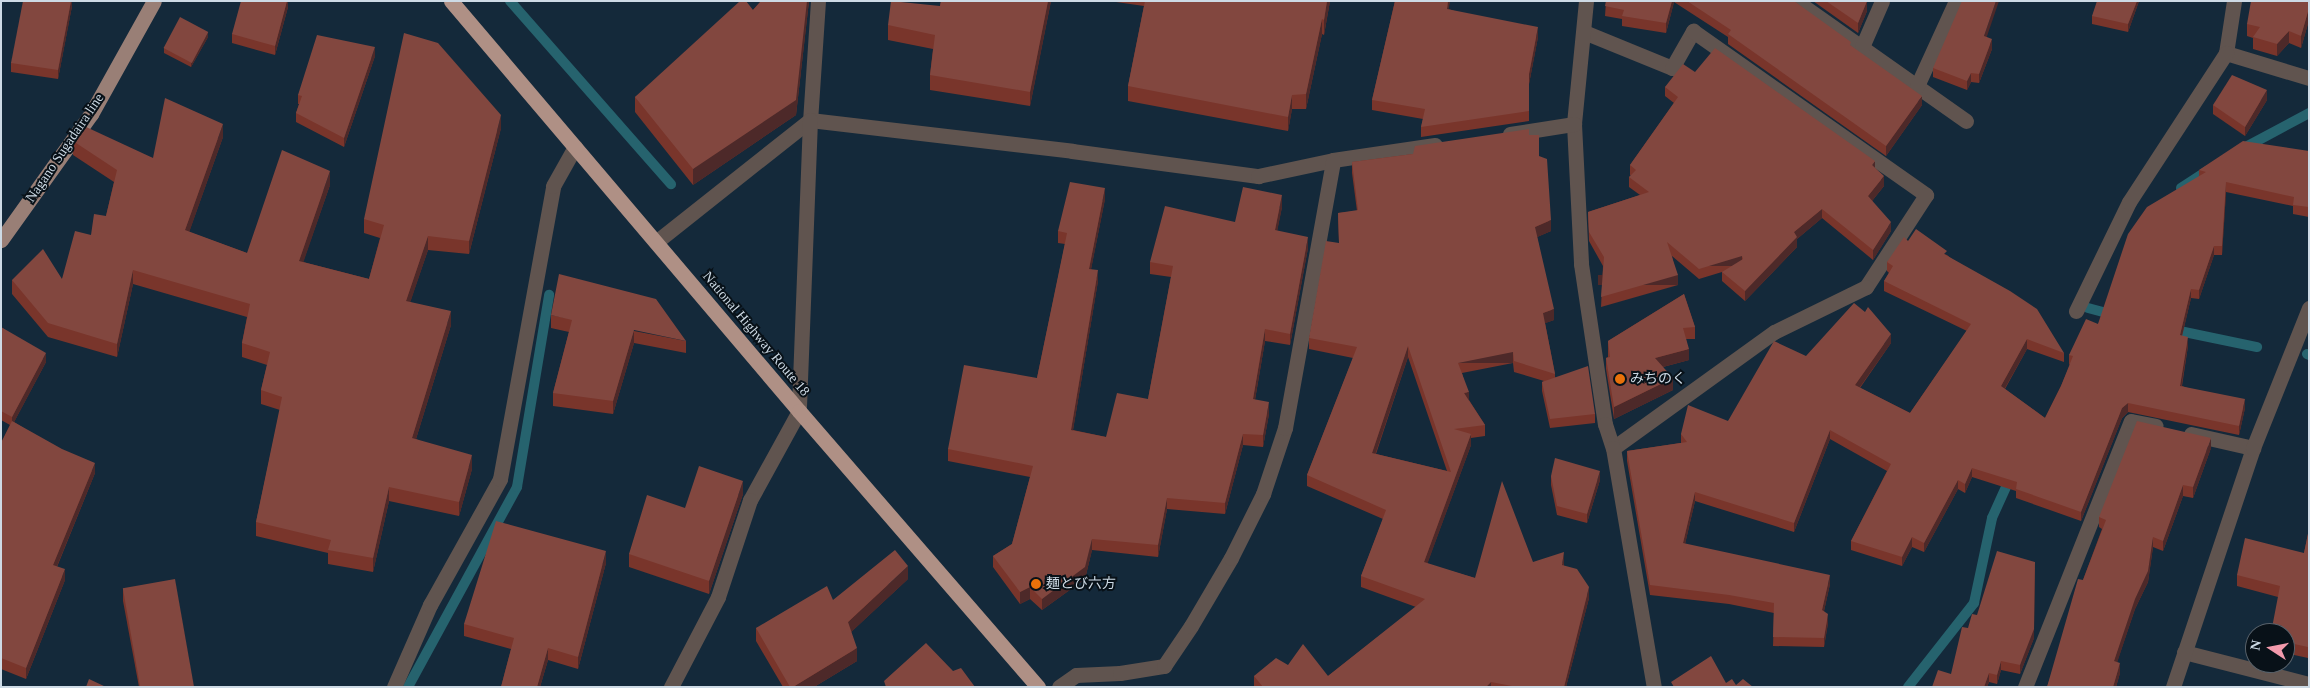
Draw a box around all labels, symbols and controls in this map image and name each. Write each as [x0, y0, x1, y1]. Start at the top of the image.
street label: Nagano Sugadaira line [22, 90, 108, 206]
street label: National Highway Route 18 [699, 268, 813, 400]
place label: みちのく [1630, 371, 1686, 387]
marker: みちのく [1614, 373, 1626, 385]
place label: 麺とび六方 [1046, 576, 1116, 592]
marker: 麺とび六方 [1030, 578, 1042, 590]
north arrow [2245, 623, 2295, 673]
text: N [2247, 639, 2264, 652]

